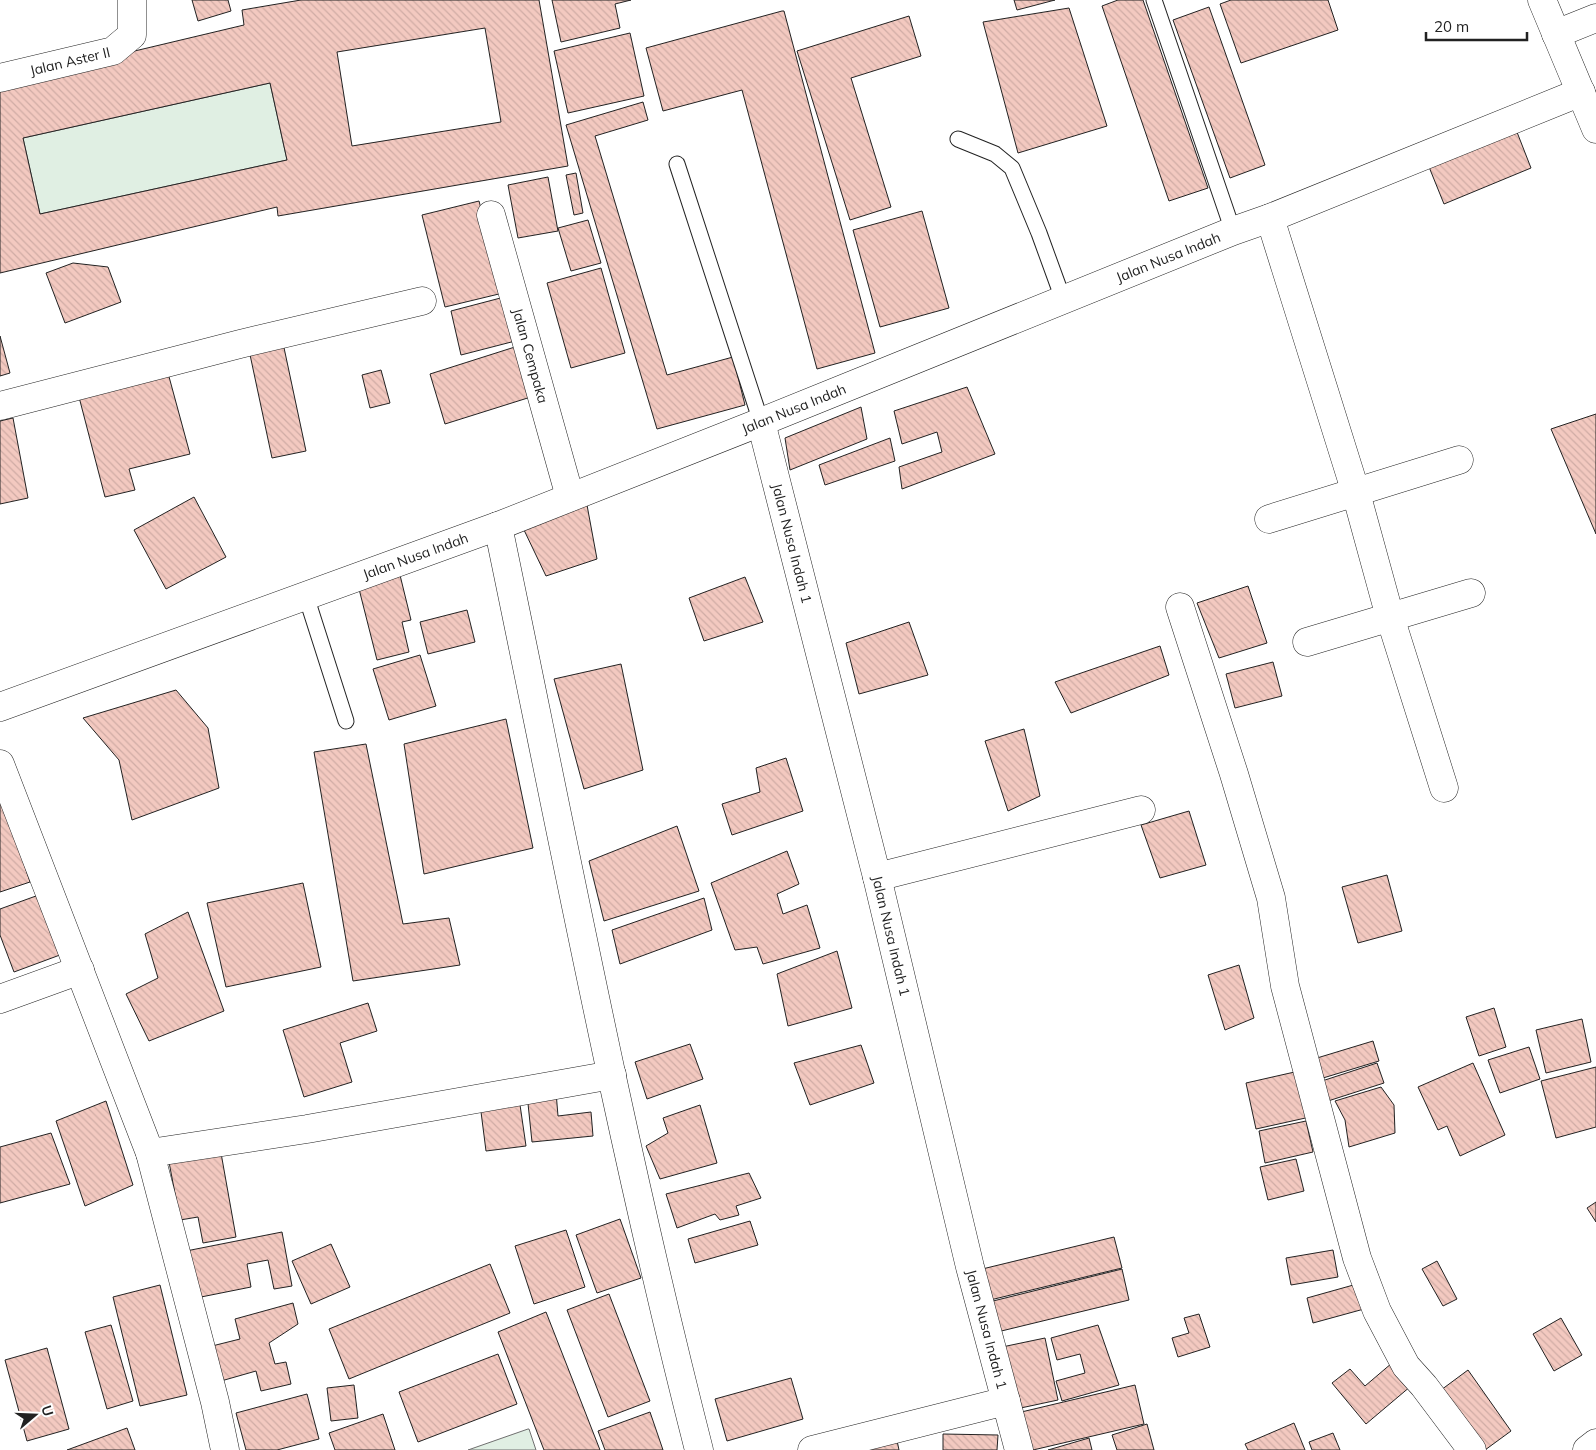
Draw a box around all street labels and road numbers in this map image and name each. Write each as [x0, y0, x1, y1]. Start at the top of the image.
street label: Jalan Aster II [28, 43, 112, 80]
street label: Jalan Nusa Indah [1113, 228, 1223, 286]
street label: Jalan Cempaka [508, 306, 552, 405]
street label: Jalan Nusa Indah [739, 380, 849, 438]
street label: Jalan Nusa Indah 1 [768, 481, 816, 605]
street label: Jalan Nusa Indah [360, 529, 471, 583]
street label: Jalan Nusa Indah 1 [868, 874, 914, 998]
street label: Jalan Nusa Indah 1 [962, 1268, 1011, 1391]

